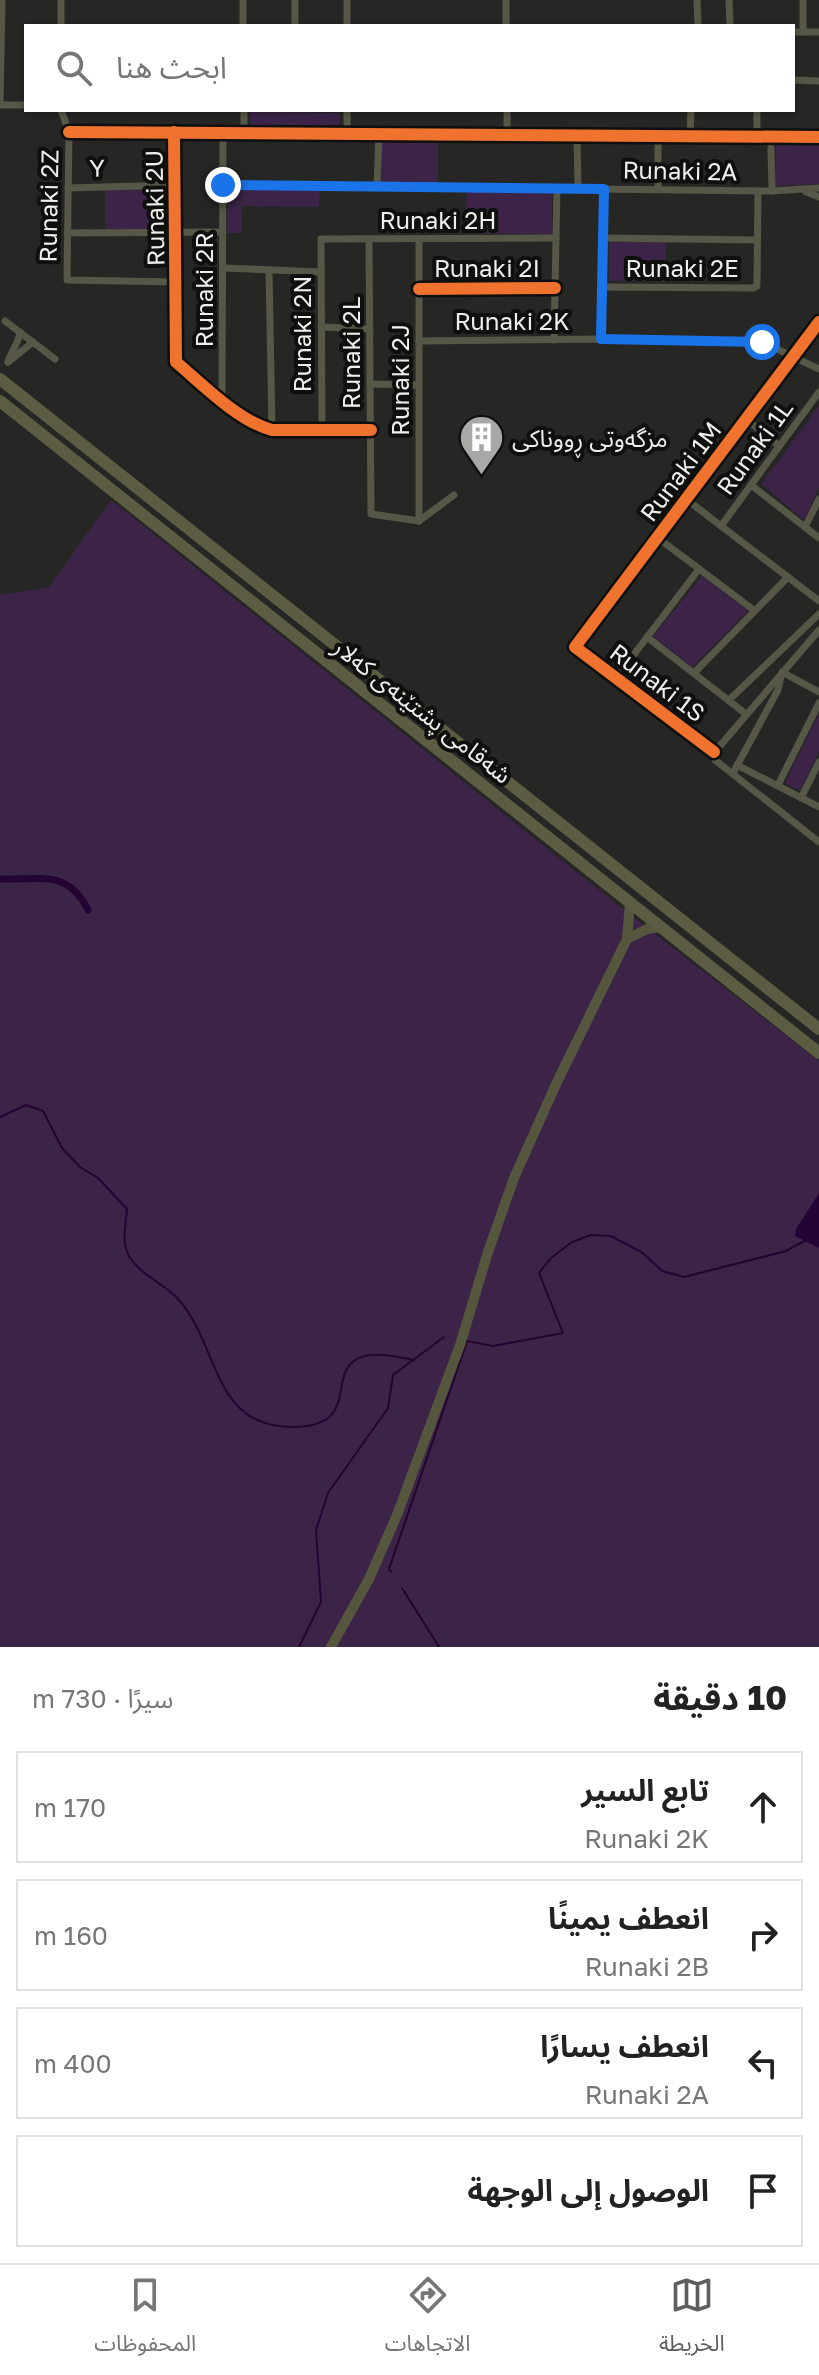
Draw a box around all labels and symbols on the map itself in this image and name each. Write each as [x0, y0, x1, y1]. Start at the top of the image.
street label: Runaki 2Z [33, 149, 63, 263]
street label: Runaki 2U [138, 150, 170, 266]
street label: Y [89, 152, 106, 182]
street label: Runaki 2A [622, 155, 738, 185]
route end [205, 167, 241, 203]
street label: Runaki 2H [380, 205, 496, 234]
street label: Runaki 2R [189, 233, 218, 347]
street label: Runaki 2I [434, 253, 540, 282]
street label: Runaki 2E [625, 253, 739, 282]
street label: Runaki 2N [287, 276, 316, 392]
street label: Runaki 2L [336, 297, 365, 409]
street label: Runaki 2K [454, 306, 570, 335]
street label: Runaki 2J [385, 324, 414, 436]
route start [744, 324, 780, 360]
street label: Runaki 1L [710, 394, 798, 500]
building icon: مزگەوتی ڕووناکی [457, 413, 505, 476]
street label: Runaki 1M [633, 416, 727, 526]
place label: مزگەوتی ڕووناکی [512, 423, 668, 459]
street label: شەقامی پشتێنەی کەلار [326, 631, 518, 790]
street label: Runaki 1S [605, 637, 711, 727]

